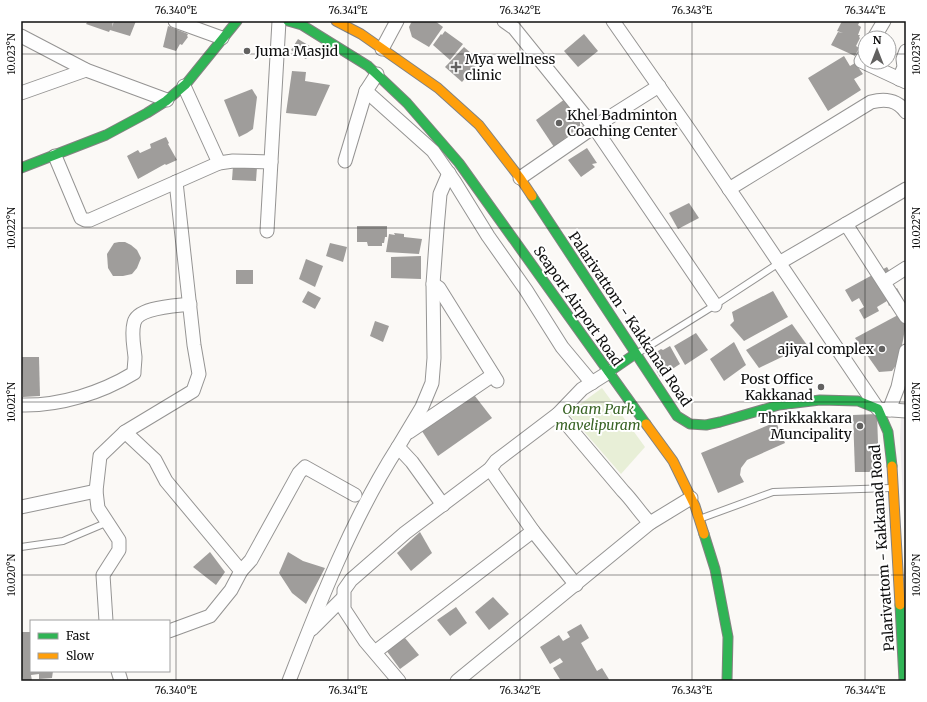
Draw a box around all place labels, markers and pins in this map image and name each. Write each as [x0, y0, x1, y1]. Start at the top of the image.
place label: Juma Masjid [254, 42, 339, 60]
marker: Juma Masjid [242, 46, 252, 56]
place label: Mya wellness clinic [465, 50, 555, 84]
marker: Mya wellness clinic [450, 61, 462, 73]
place label: Khel Badminton Coaching Center [567, 106, 678, 140]
marker: Khel Badminton Coaching Center [554, 118, 564, 128]
place label: ajiyal complex [778, 340, 875, 358]
marker: ajiyal complex [877, 344, 887, 354]
place label: Post Office Kakkanad [741, 370, 814, 404]
marker: Post Office Kakkanad [816, 382, 826, 392]
place label: Thrikkakkara Muncipality [758, 409, 853, 443]
marker: Thrikkakkara Muncipality [855, 421, 865, 431]

